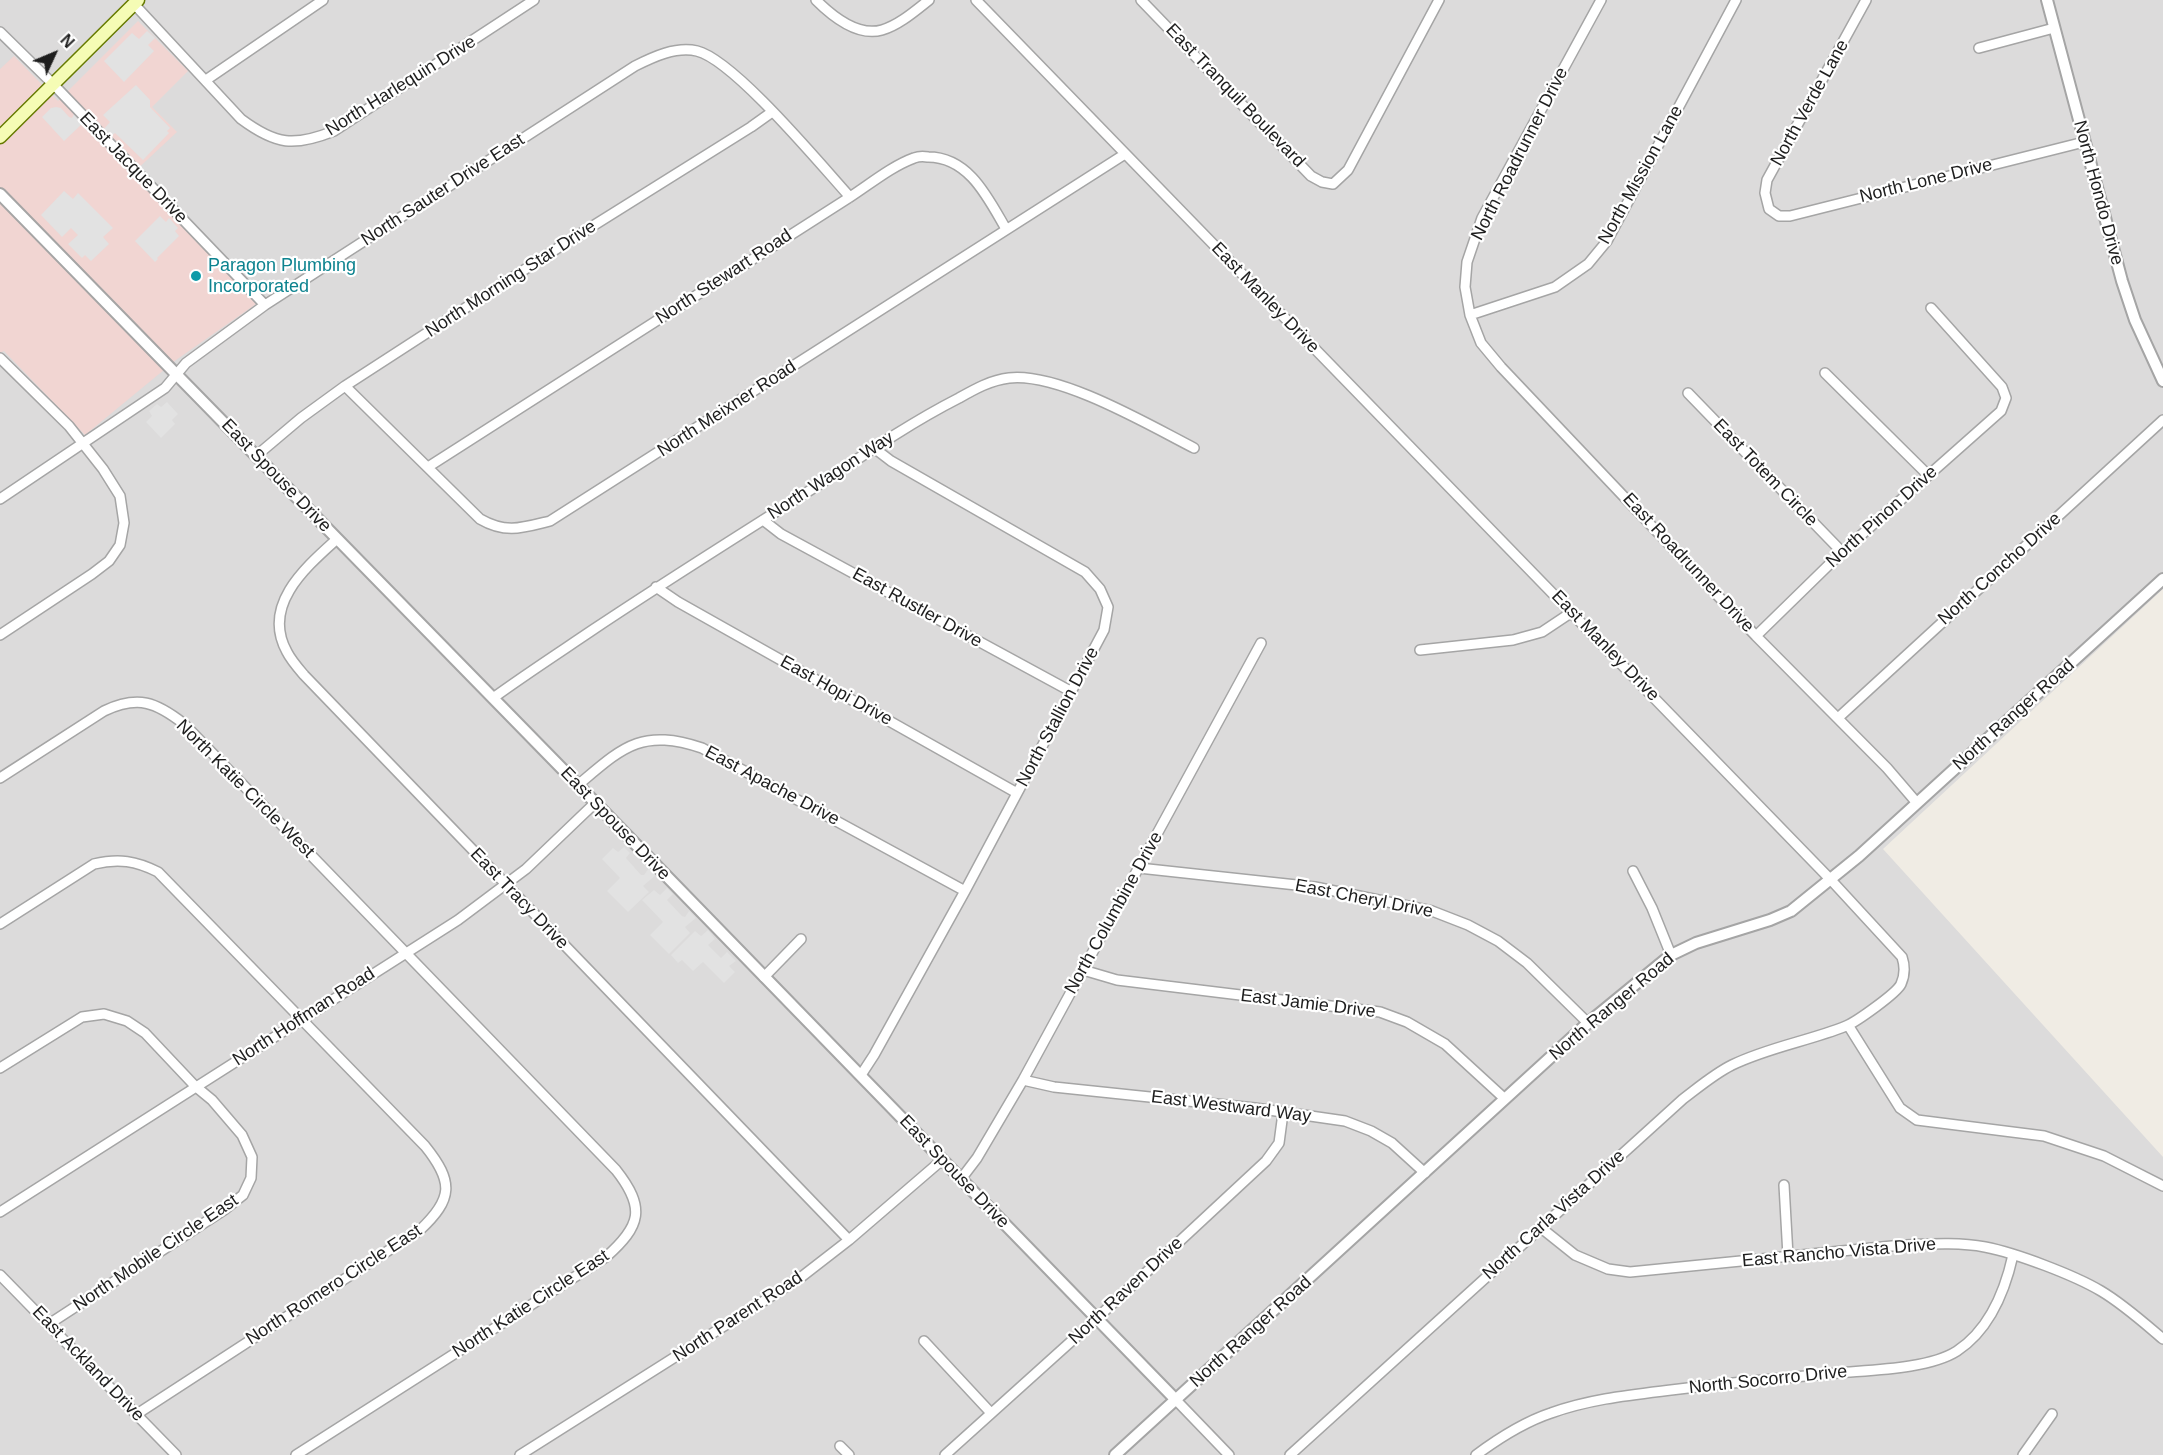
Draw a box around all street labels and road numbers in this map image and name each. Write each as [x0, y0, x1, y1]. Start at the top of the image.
street label: East Tranquil Boulevard [1161, 20, 1309, 172]
street label: North Harlequin Drive [322, 31, 480, 141]
street label: North Verde Lane [1766, 36, 1854, 170]
street label: North Roadrunner Drive [1467, 64, 1573, 244]
street label: North Mission Lane [1594, 102, 1688, 248]
street label: East Jacque Drive [74, 108, 192, 228]
street label: North Hondo Drive [2068, 118, 2128, 268]
street label: North Sauter Drive East [357, 129, 529, 251]
street label: North Lone Drive [1857, 154, 1995, 208]
street label: North Morning Star Drive [422, 216, 600, 342]
street label: North Stewart Road [652, 225, 796, 329]
street label: East Manley Drive [1207, 238, 1323, 358]
street label: North Meixner Road [654, 356, 800, 462]
street label: East Spouse Drive [216, 415, 336, 537]
street label: East Totem Circle [1708, 415, 1822, 531]
street label: North Wagon Way [764, 427, 898, 525]
street label: North Pinon Drive [1822, 461, 1942, 573]
street label: East Roadrunner Drive [1618, 489, 1758, 637]
street label: North Concho Drive [1934, 508, 2066, 630]
street label: East Rustler Drive [848, 563, 986, 653]
street label: East Manley Drive [1547, 586, 1663, 706]
street label: North Stallion Drive [1012, 643, 1104, 791]
street label: East Hopi Drive [776, 651, 896, 731]
street label: North Ranger Road [1949, 655, 2079, 775]
street label: North Katie Circle West [171, 715, 319, 863]
street label: East Apache Drive [701, 741, 843, 831]
street label: East Spouse Drive [555, 763, 675, 885]
street label: North Columbine Drive [1060, 828, 1168, 998]
street label: East Tracy Drive [465, 844, 573, 954]
street label: East Cheryl Drive [1293, 875, 1435, 923]
street label: North Ranger Road [1545, 949, 1679, 1065]
street label: North Hoffman Road [229, 963, 379, 1071]
street label: East Jamie Drive [1239, 985, 1377, 1023]
street label: East Westward Way [1150, 1086, 1312, 1128]
street label: East Spouse Drive [894, 1111, 1014, 1233]
street label: North Carla Vista Drive [1479, 1146, 1629, 1284]
street label: North Mobile Circle East [70, 1190, 242, 1316]
street label: North Romero Circle East [242, 1220, 426, 1350]
street label: North Raven Drive [1064, 1233, 1188, 1349]
street label: East Rancho Vista Drive [1741, 1234, 1937, 1272]
street label: North Katie Circle East [449, 1245, 613, 1363]
street label: North Parent Road [669, 1267, 807, 1367]
street label: North Ranger Road [1186, 1272, 1316, 1392]
street label: East Ackland Drive [27, 1302, 149, 1426]
street label: North Socorro Drive [1688, 1361, 1848, 1399]

